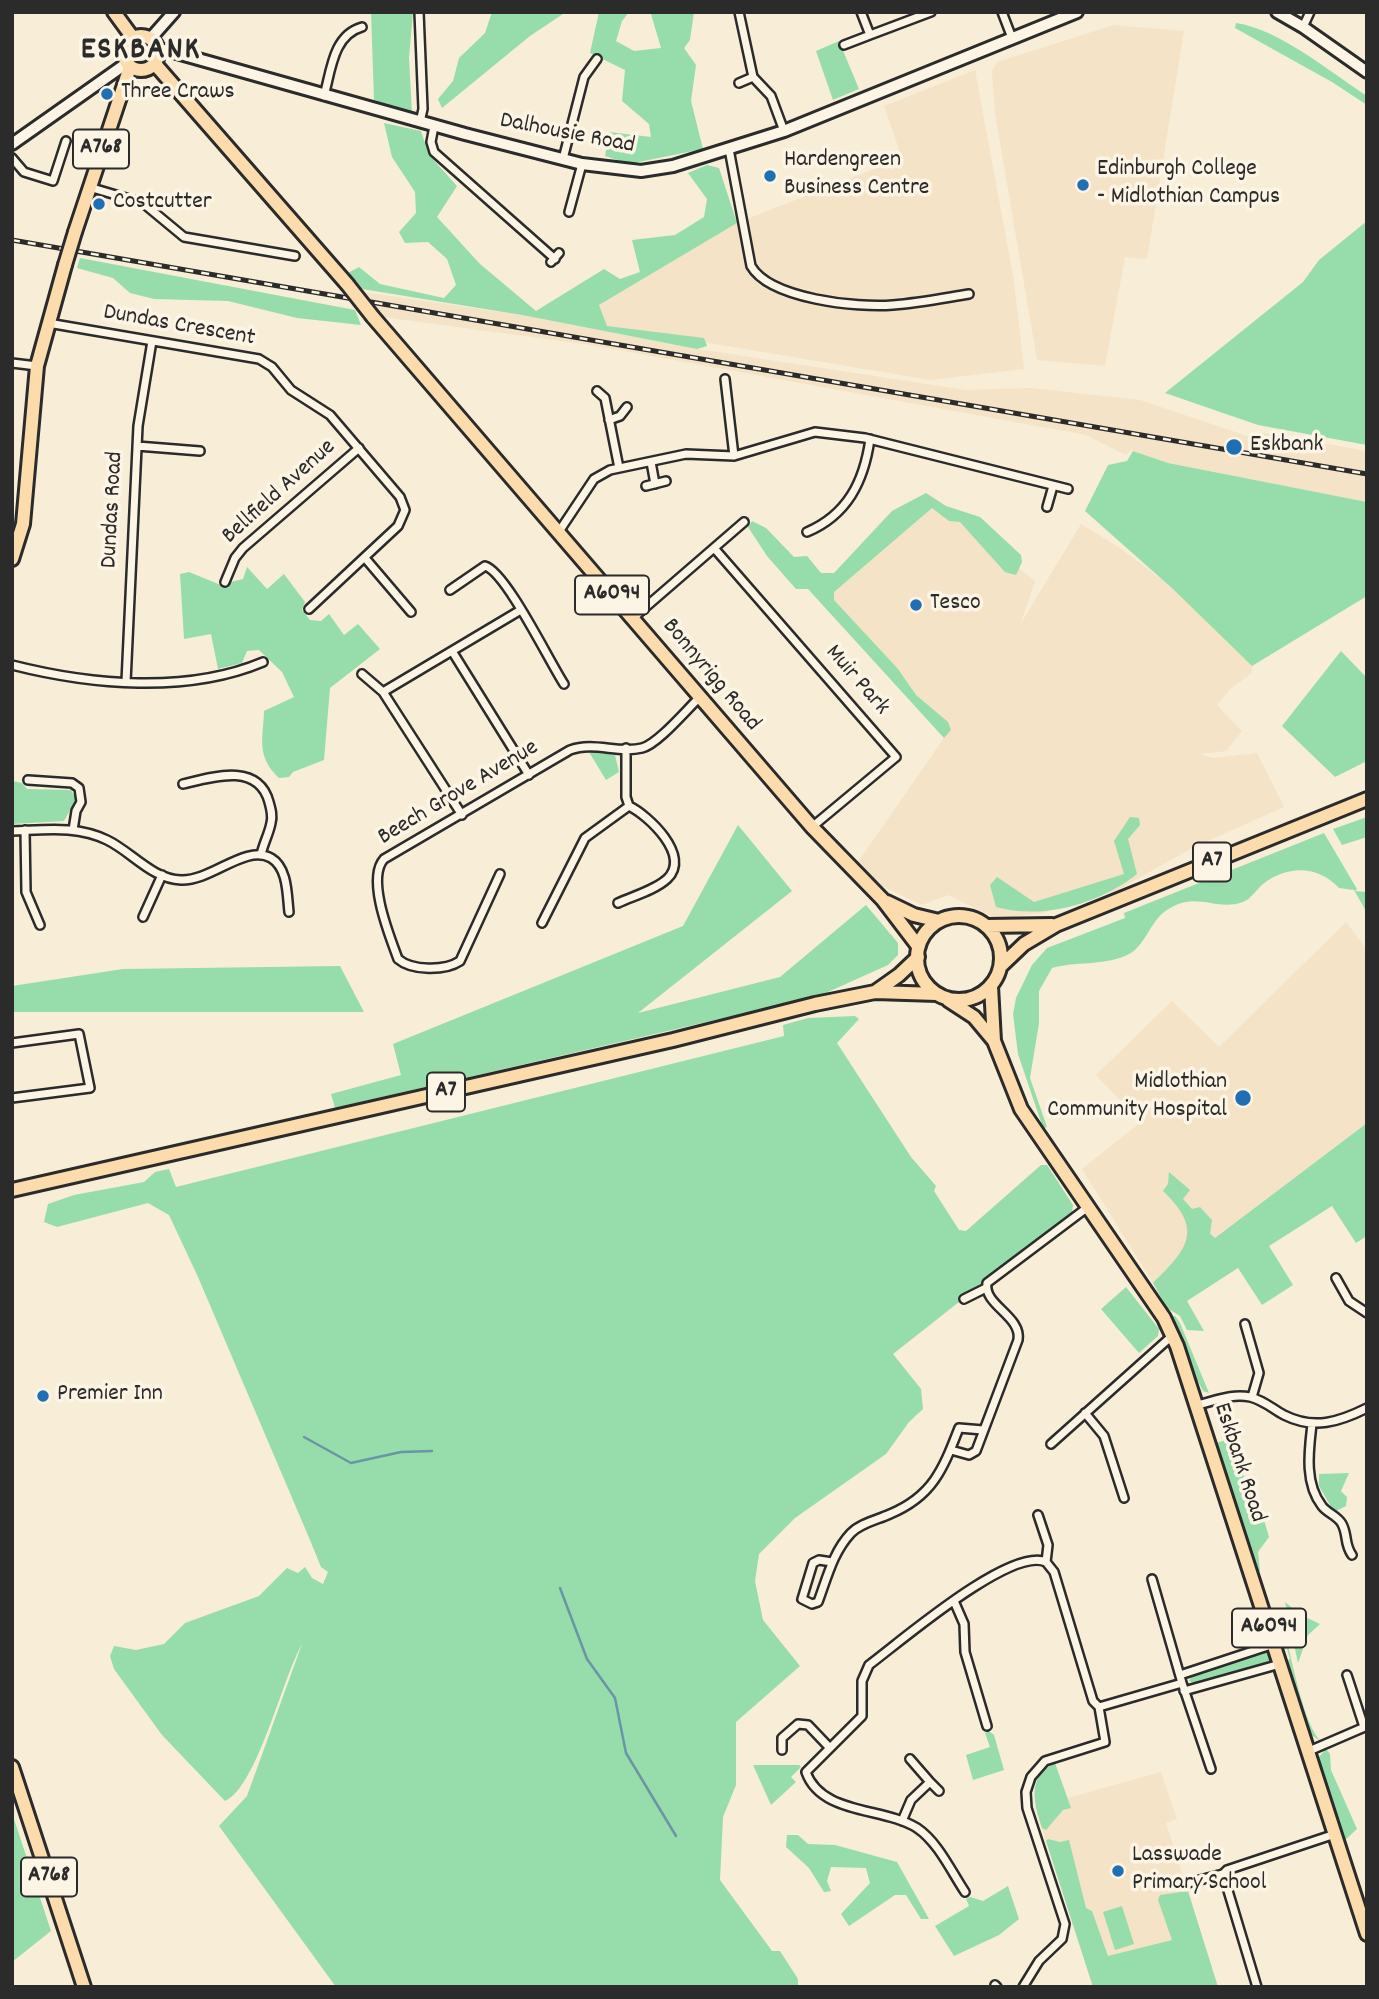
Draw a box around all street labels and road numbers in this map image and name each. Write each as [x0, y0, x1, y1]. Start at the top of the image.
street label: Dalhousie Road [497, 108, 637, 162]
road number: A768 [73, 130, 129, 168]
street label: Dundas Crescent [101, 299, 257, 355]
street label: Bellfield Avenue [217, 434, 343, 552]
street label: Dundas Road [97, 451, 131, 569]
road number: A6094 [575, 576, 649, 614]
street label: Bonnyrigg Road [654, 614, 766, 738]
street label: Muir Park [818, 640, 894, 722]
street label: Beech Grove Avenue [374, 735, 544, 853]
road number: A7 [1193, 842, 1231, 882]
road number: A7 [427, 1072, 465, 1112]
street label: Eskbank Road [1205, 1400, 1271, 1526]
road number: A6094 [1232, 1609, 1306, 1648]
road number: A768 [21, 1858, 77, 1896]

